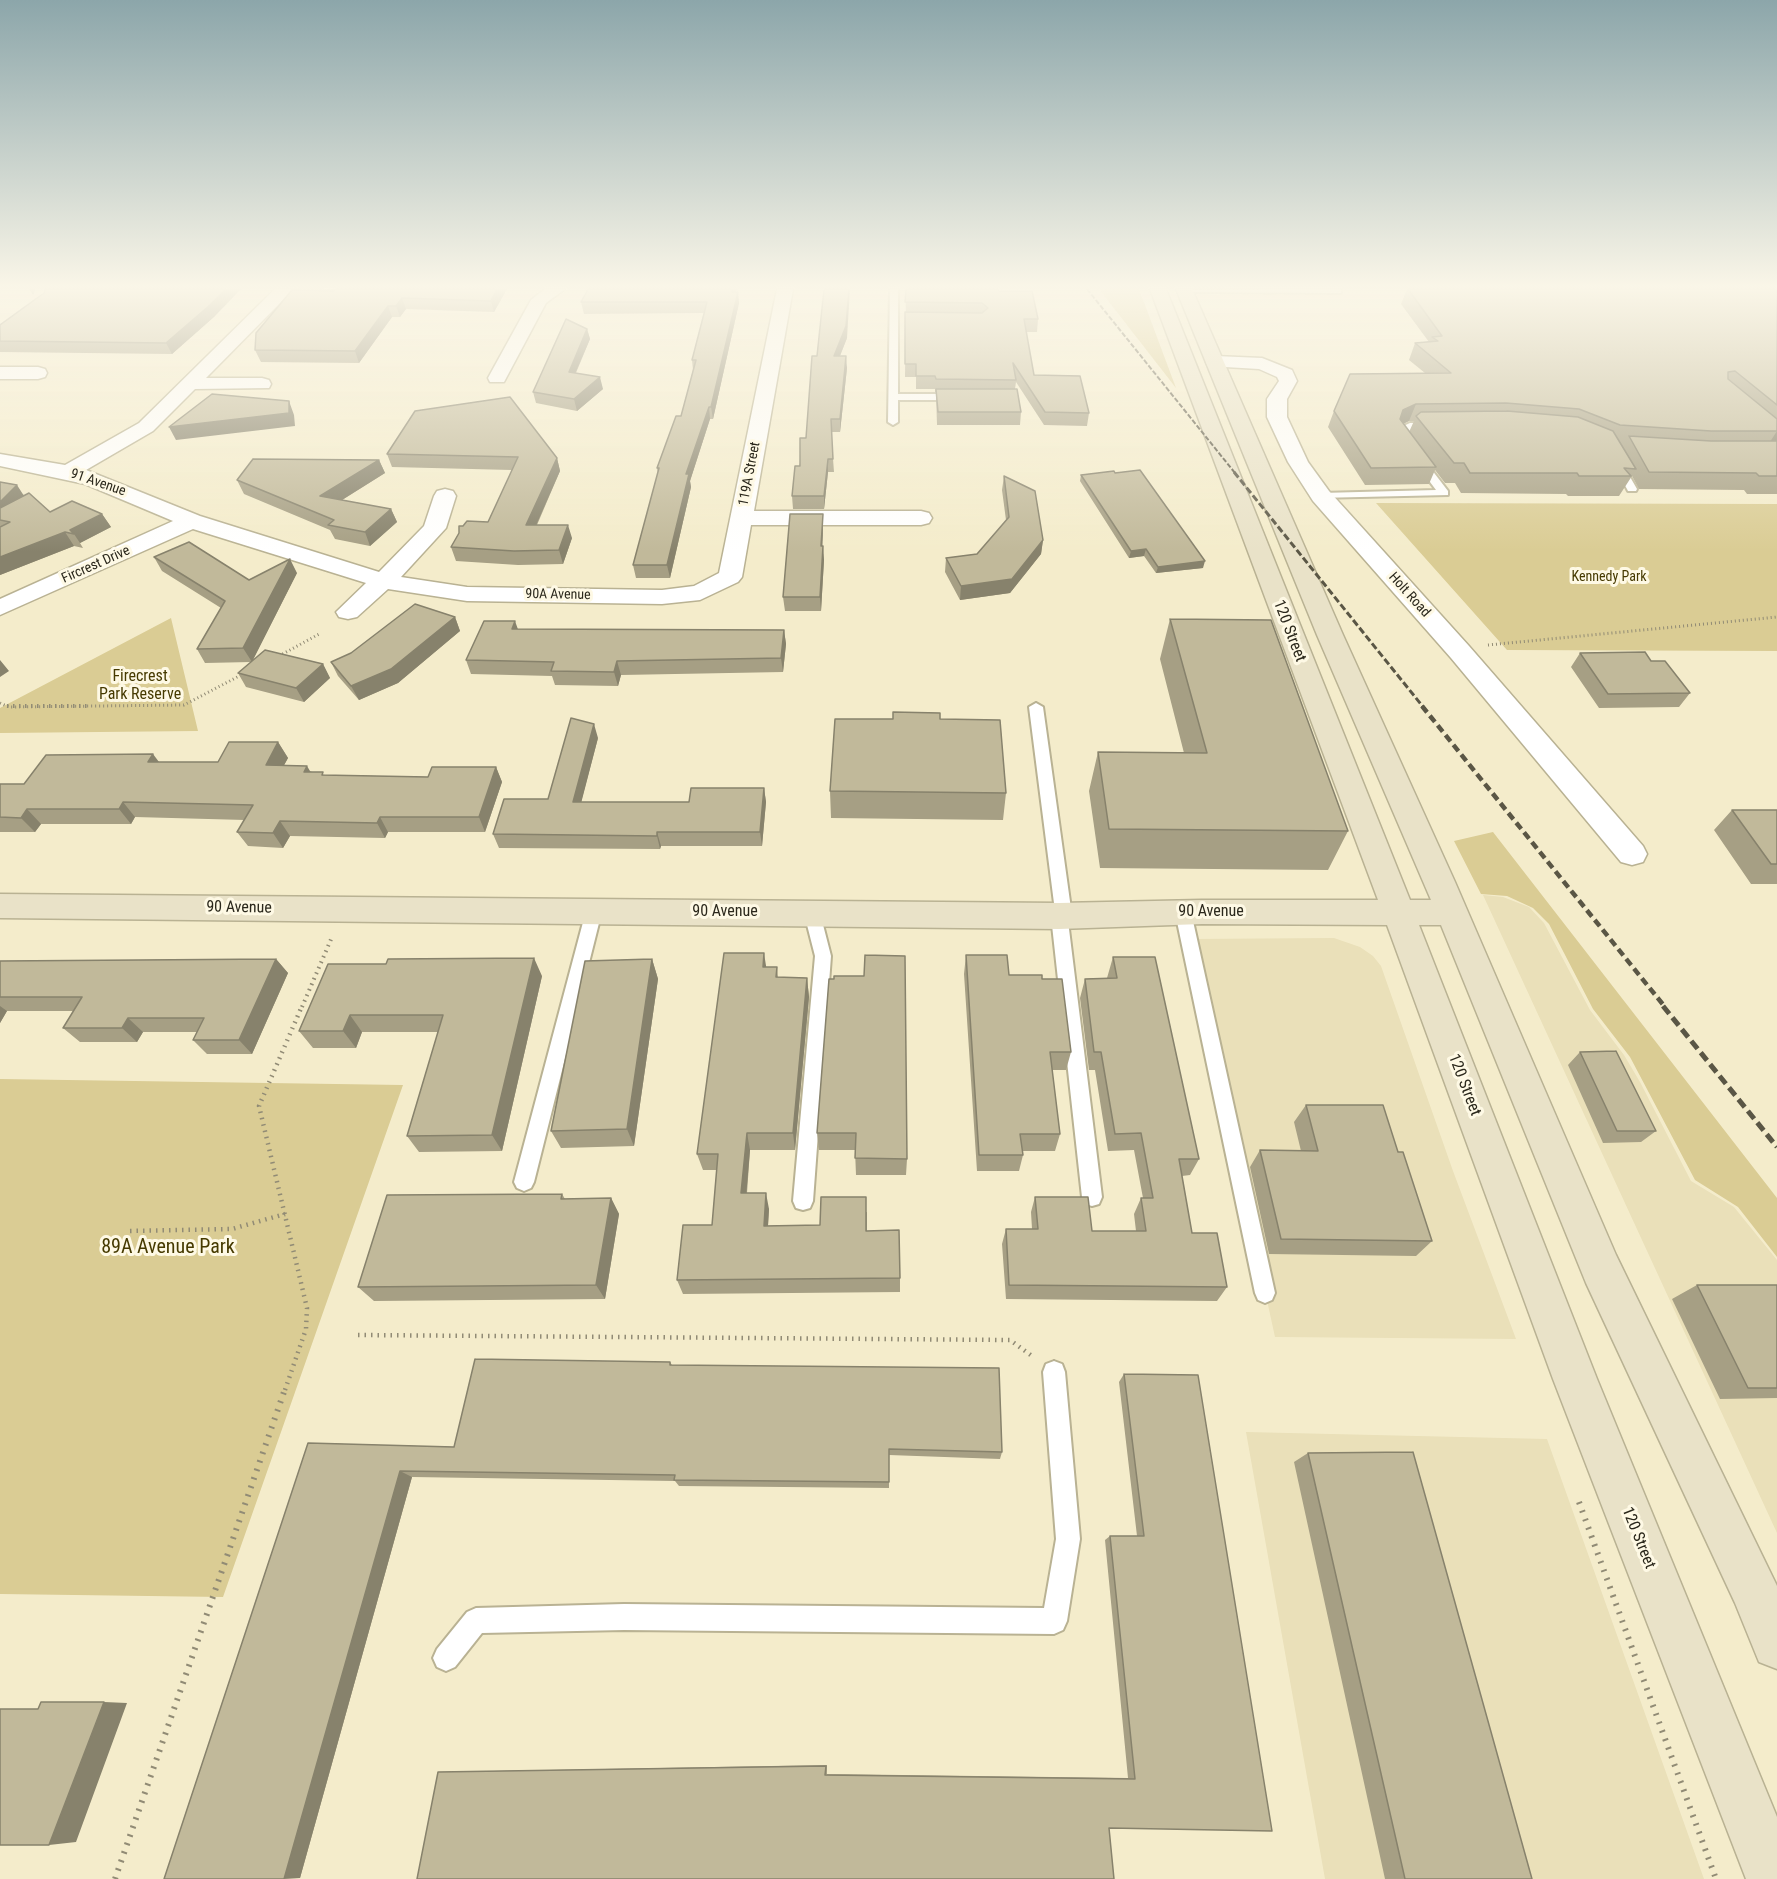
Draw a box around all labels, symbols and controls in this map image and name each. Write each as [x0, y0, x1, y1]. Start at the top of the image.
street label: 119A Street [736, 441, 764, 507]
street label: 91 Avenue [68, 466, 128, 500]
street label: Fircrest Drive [59, 542, 133, 588]
street label: Holt Road [1385, 569, 1433, 621]
park label: Kennedy Park [1571, 569, 1647, 585]
street label: 90A Avenue [525, 586, 591, 604]
street label: 120 Street [1268, 597, 1310, 665]
park label: Firecrest Park Reserve [99, 667, 181, 705]
street label: 90 Avenue [206, 898, 272, 918]
street label: 90 Avenue [692, 902, 758, 922]
street label: 90 Avenue [1178, 902, 1244, 922]
street label: 120 Street [1443, 1051, 1485, 1119]
park label: 89A Avenue Park [101, 1236, 235, 1260]
street label: 120 Street [1617, 1504, 1659, 1572]

